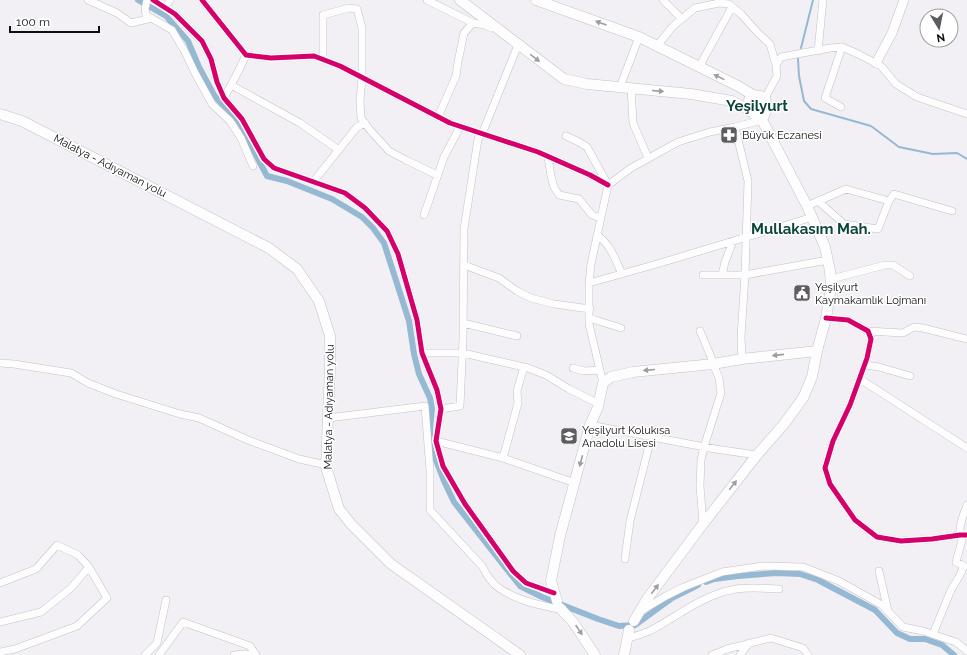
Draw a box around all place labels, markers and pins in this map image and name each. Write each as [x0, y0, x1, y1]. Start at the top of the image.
pharmacy icon: Büyük Eczanesi [719, 125, 739, 145]
place label: Büyük Eczanesi [742, 129, 822, 142]
place label: Yeşilyurt Kaymakamlık Lojmanı [815, 281, 926, 307]
public building icon: Yeşilyurt Kaymakamlık Lojmanı [792, 283, 812, 303]
place label: Yeşilyurt Kolukısa Anadolu Lisesi [582, 424, 670, 450]
school or university icon: Yeşilyurt Kolukısa Anadolu Lisesi [559, 426, 579, 446]

